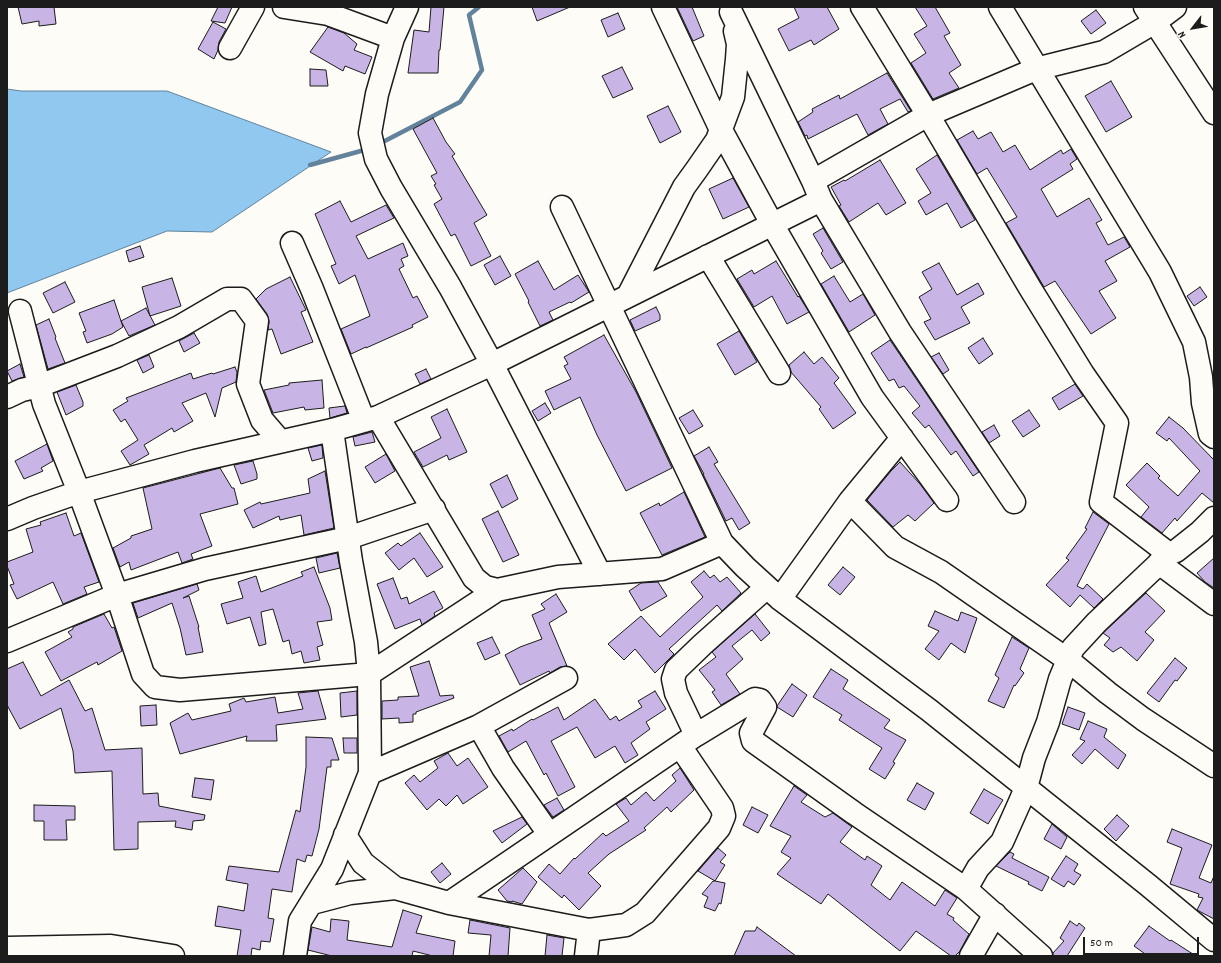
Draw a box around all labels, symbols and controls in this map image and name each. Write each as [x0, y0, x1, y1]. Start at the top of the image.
north arrow [1173, 8, 1213, 48]
text: N [1174, 28, 1191, 41]
scale bar [1085, 929, 1201, 955]
text: 50 m [1090, 935, 1113, 952]

